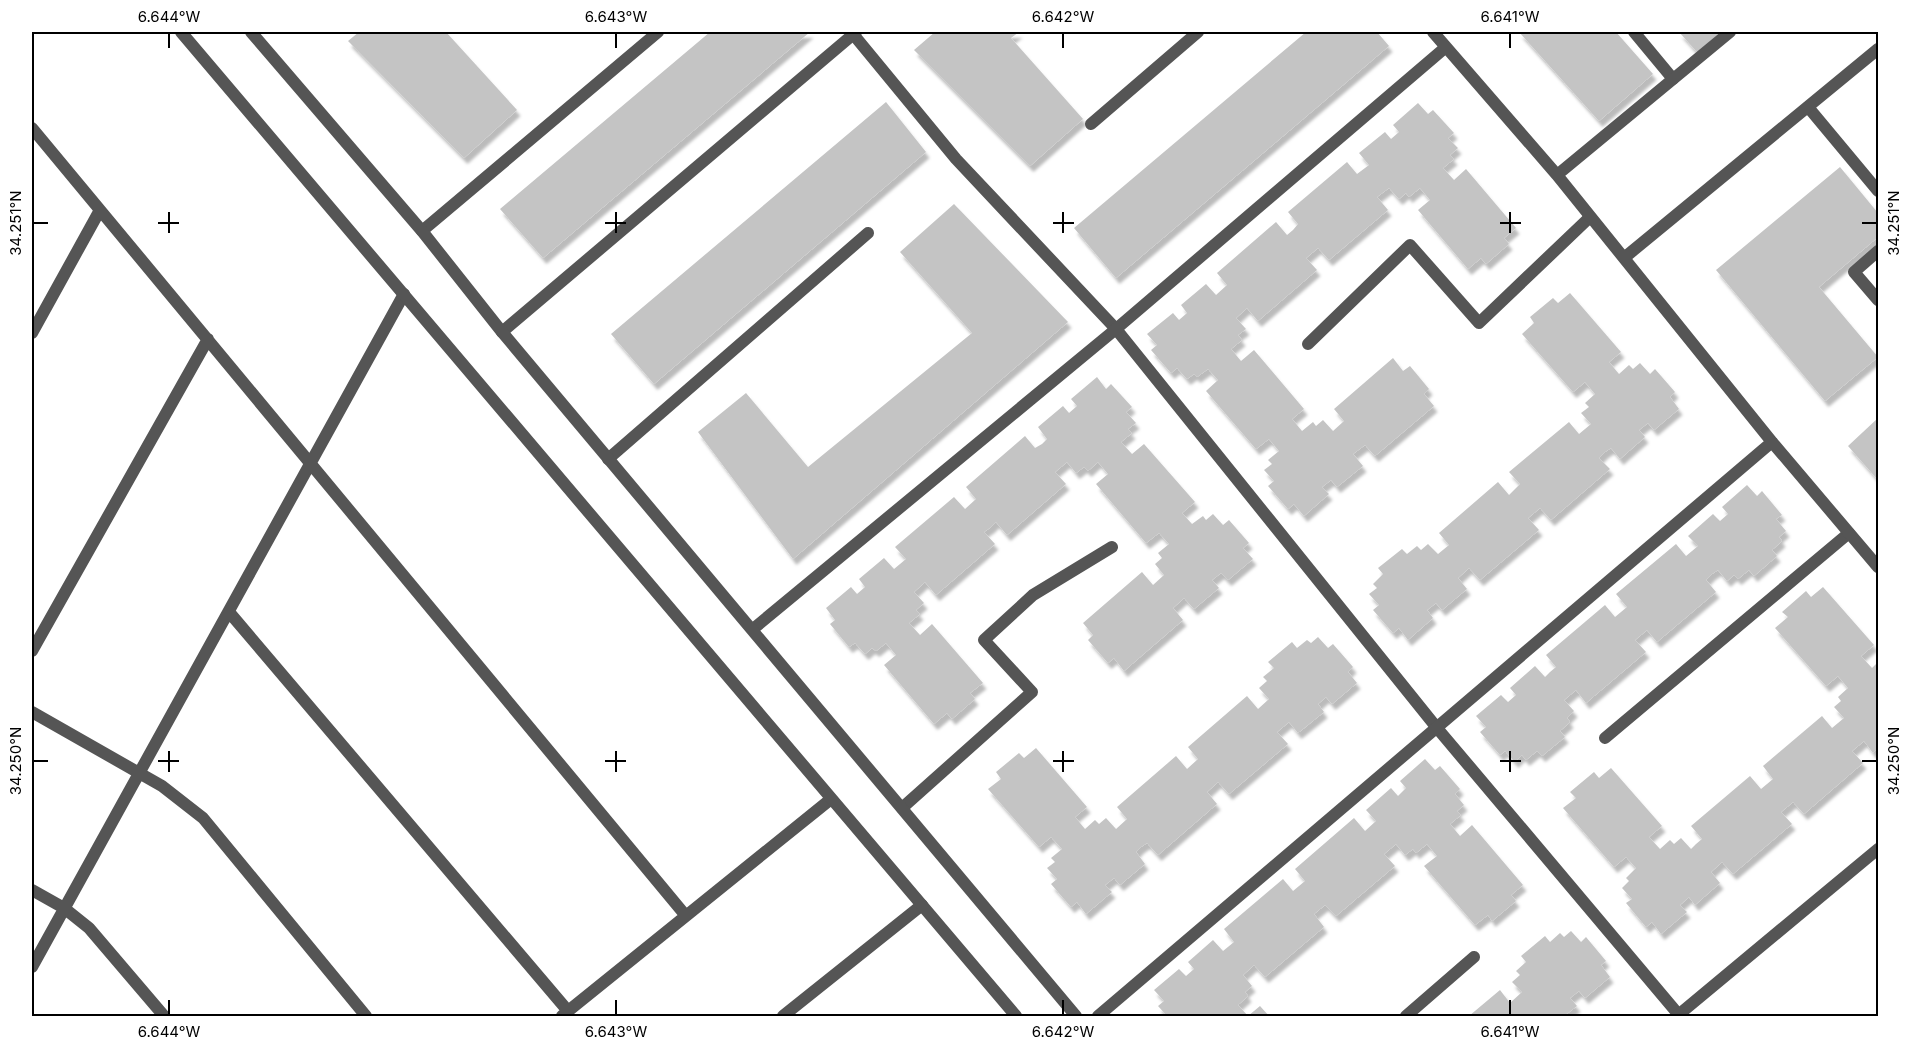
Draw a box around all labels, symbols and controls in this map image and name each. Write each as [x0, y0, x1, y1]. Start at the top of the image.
text: 6.644°W [138, 7, 201, 26]
text: 6.643°W [585, 7, 647, 26]
text: 6.642°W [1032, 7, 1094, 26]
text: 6.641°W [1480, 7, 1540, 26]
text: 34.251°N [6, 190, 25, 256]
text: 34.251°N [1884, 190, 1903, 256]
text: 34.250°N [6, 727, 25, 795]
text: 34.250°N [1884, 727, 1903, 795]
text: 6.644°W [138, 1022, 201, 1041]
text: 6.643°W [585, 1022, 647, 1041]
text: 6.642°W [1032, 1022, 1094, 1041]
text: 6.641°W [1480, 1022, 1540, 1041]

